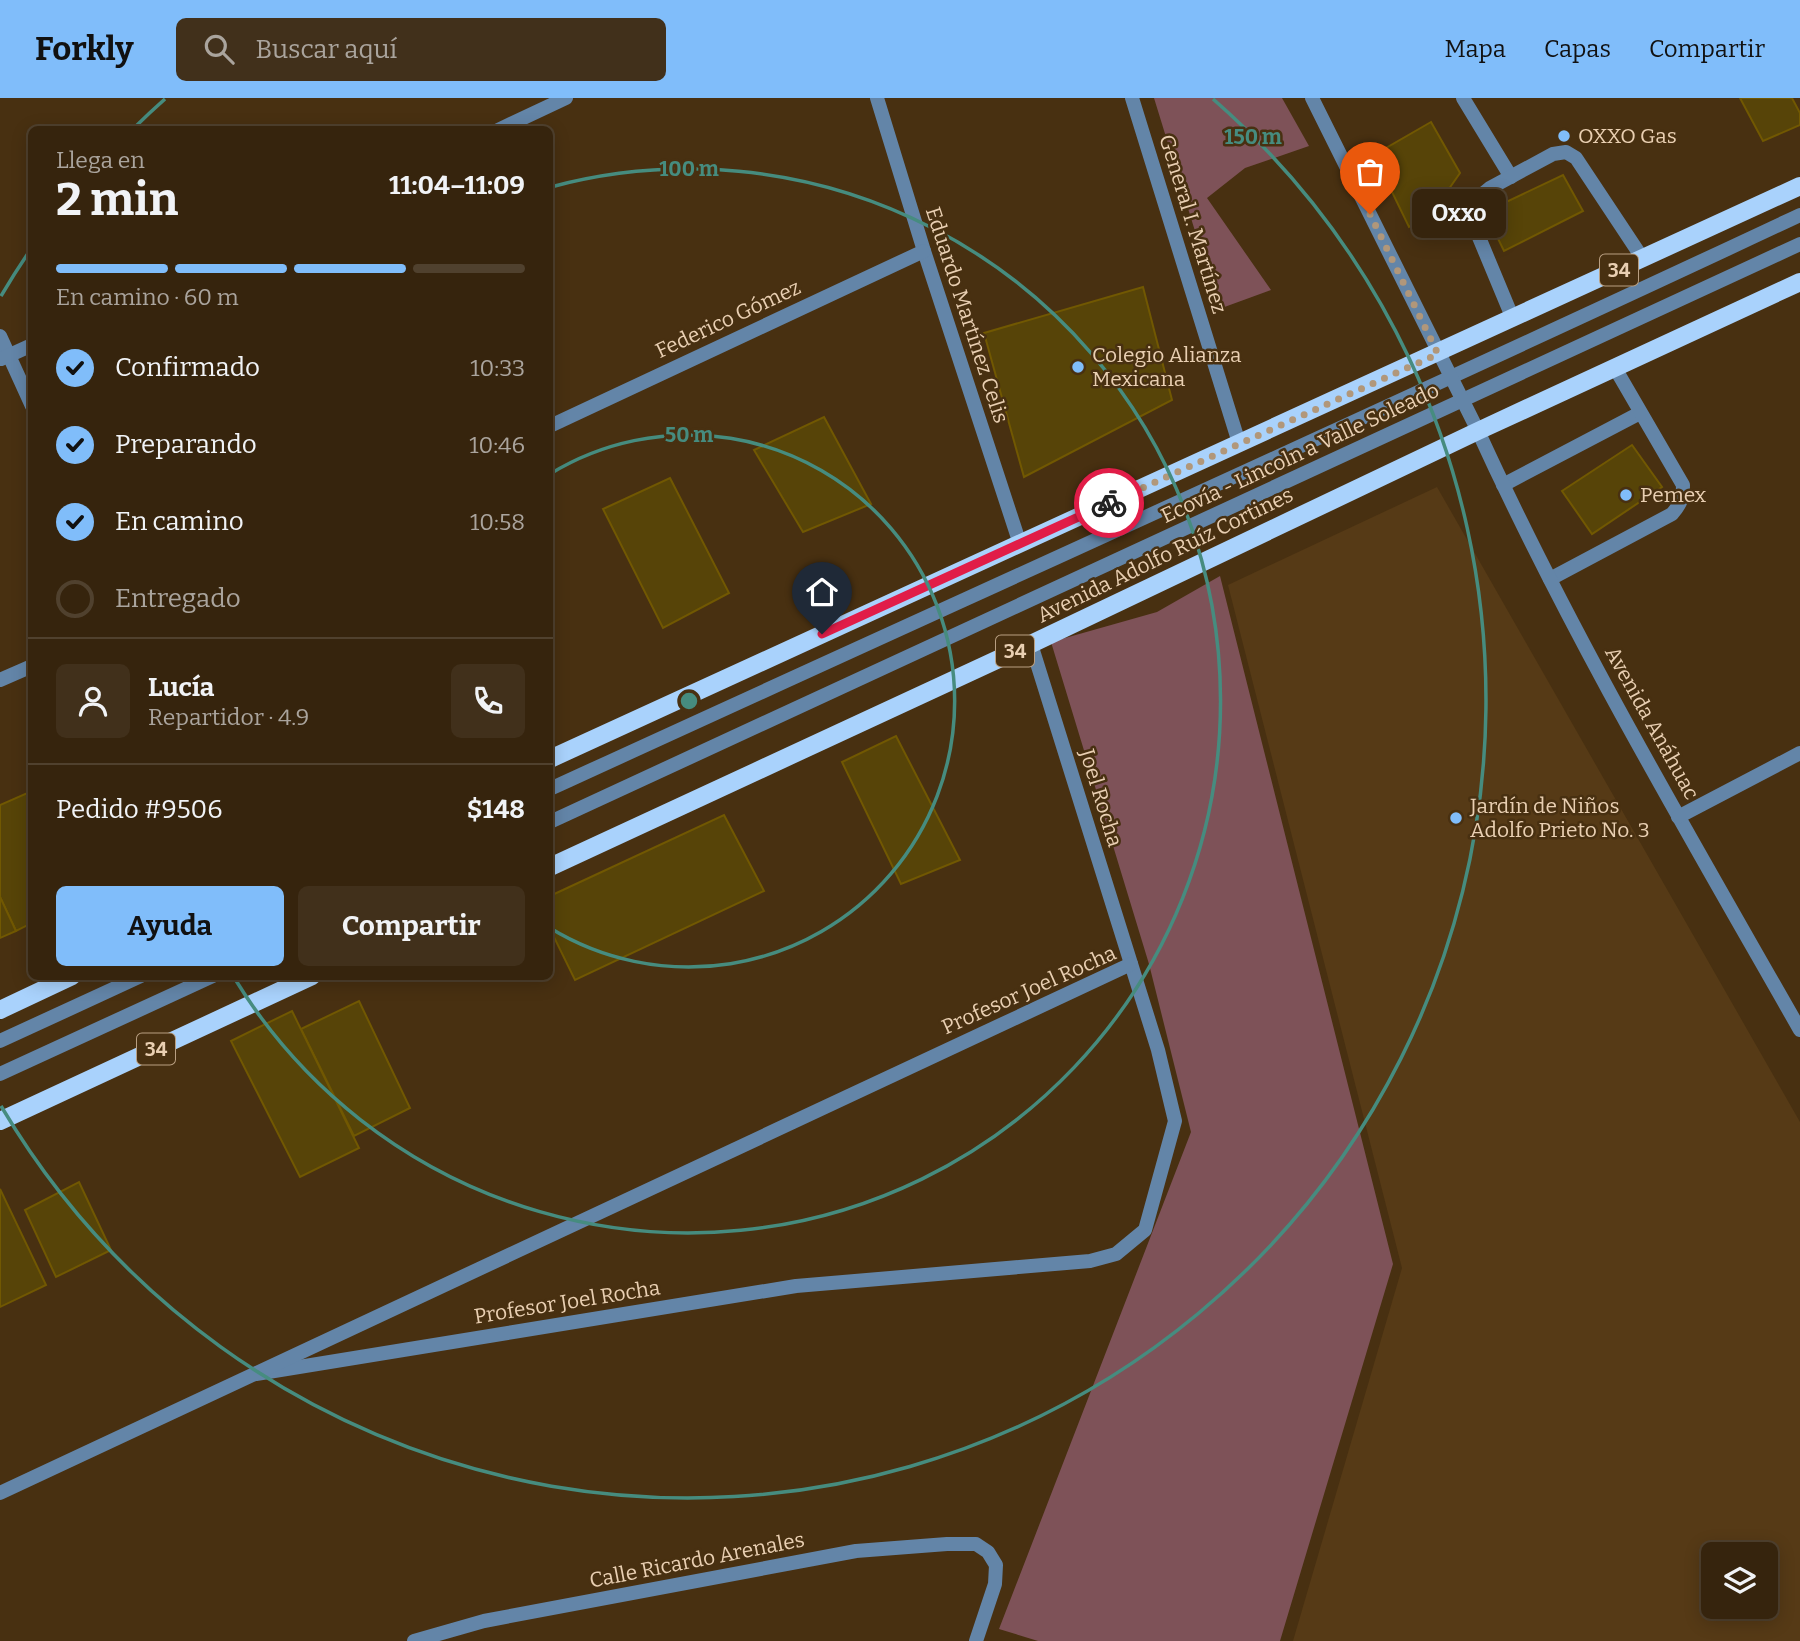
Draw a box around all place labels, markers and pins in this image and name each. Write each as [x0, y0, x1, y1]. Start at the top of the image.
place label: OXXO Gas [1578, 123, 1677, 149]
marker: OXXO Gas [1556, 128, 1572, 144]
pin [1340, 142, 1400, 214]
callout: Oxxo [1412, 190, 1506, 238]
place label: Colegio Alianza Mexicana [1092, 342, 1242, 392]
marker: Colegio Alianza Mexicana [1070, 359, 1086, 375]
place label: Pemex [1640, 482, 1706, 508]
marker: Pemex [1618, 487, 1634, 503]
pin [792, 562, 852, 634]
centre of rings [677, 689, 701, 713]
place label: Jardín de Niños Adolfo Prieto No. 3 [1469, 793, 1650, 843]
marker: Jardín de Niños Adolfo Prieto No. 3 [1448, 810, 1464, 826]

